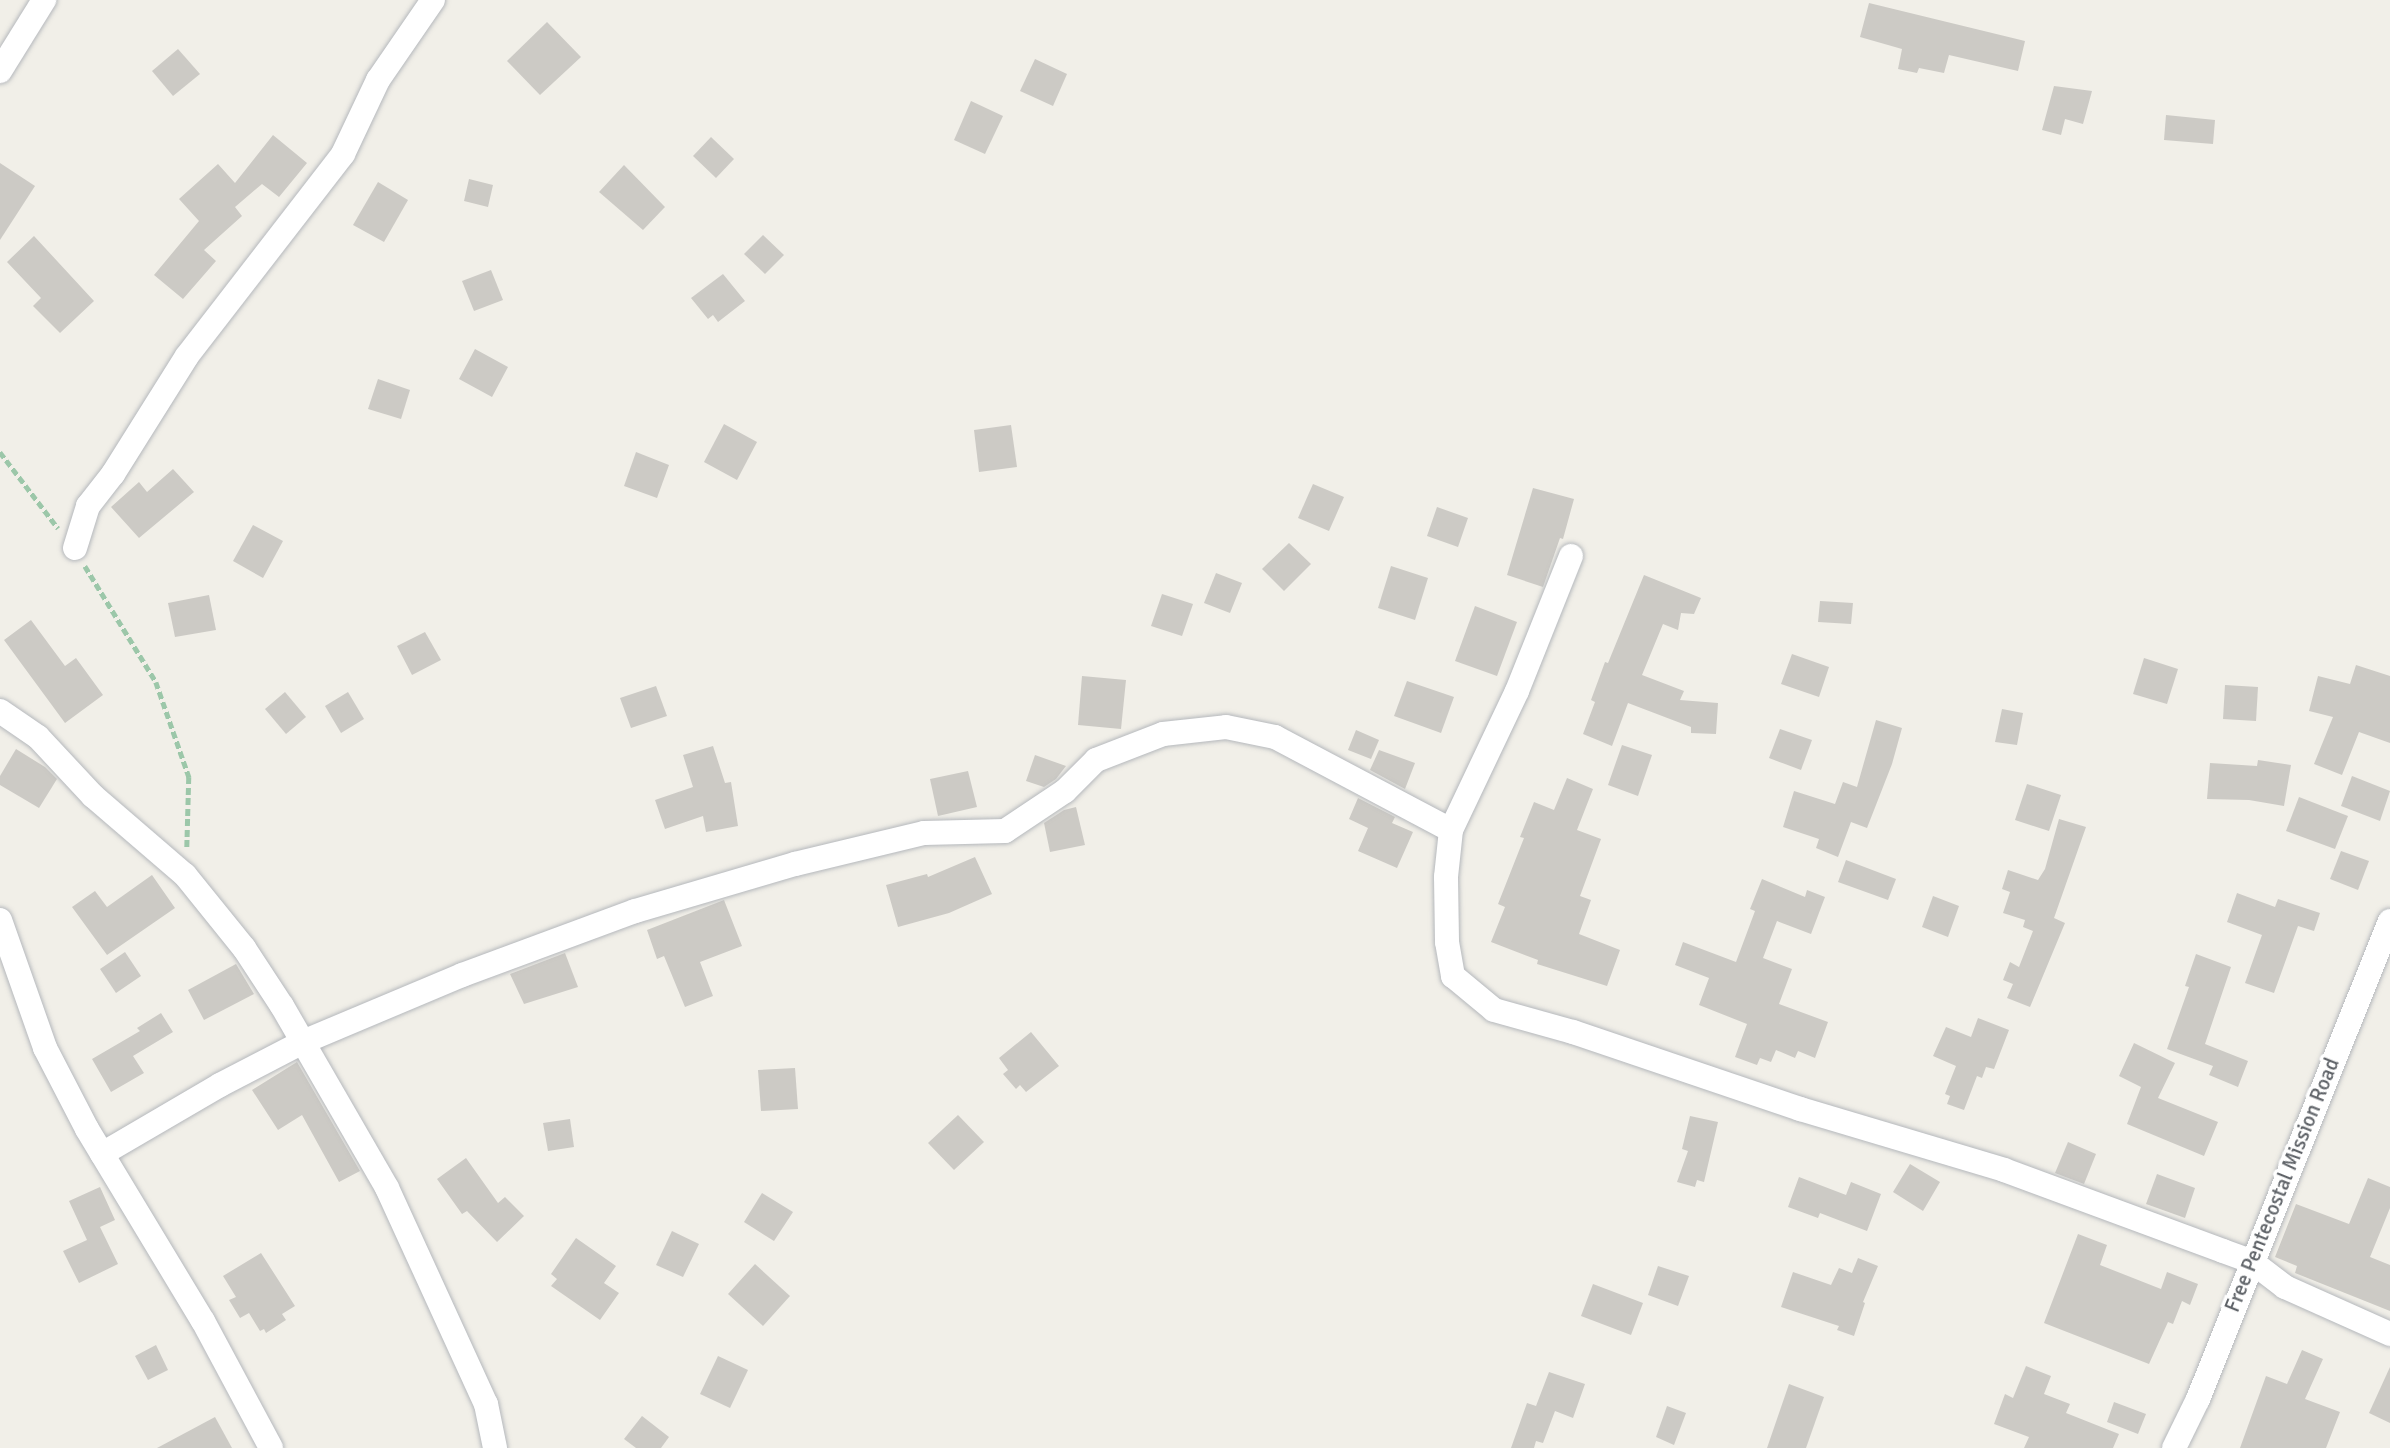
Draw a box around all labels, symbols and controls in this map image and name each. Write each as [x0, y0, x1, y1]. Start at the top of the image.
street label: Free Pentecostal Mission Road [2219, 1054, 2345, 1316]

